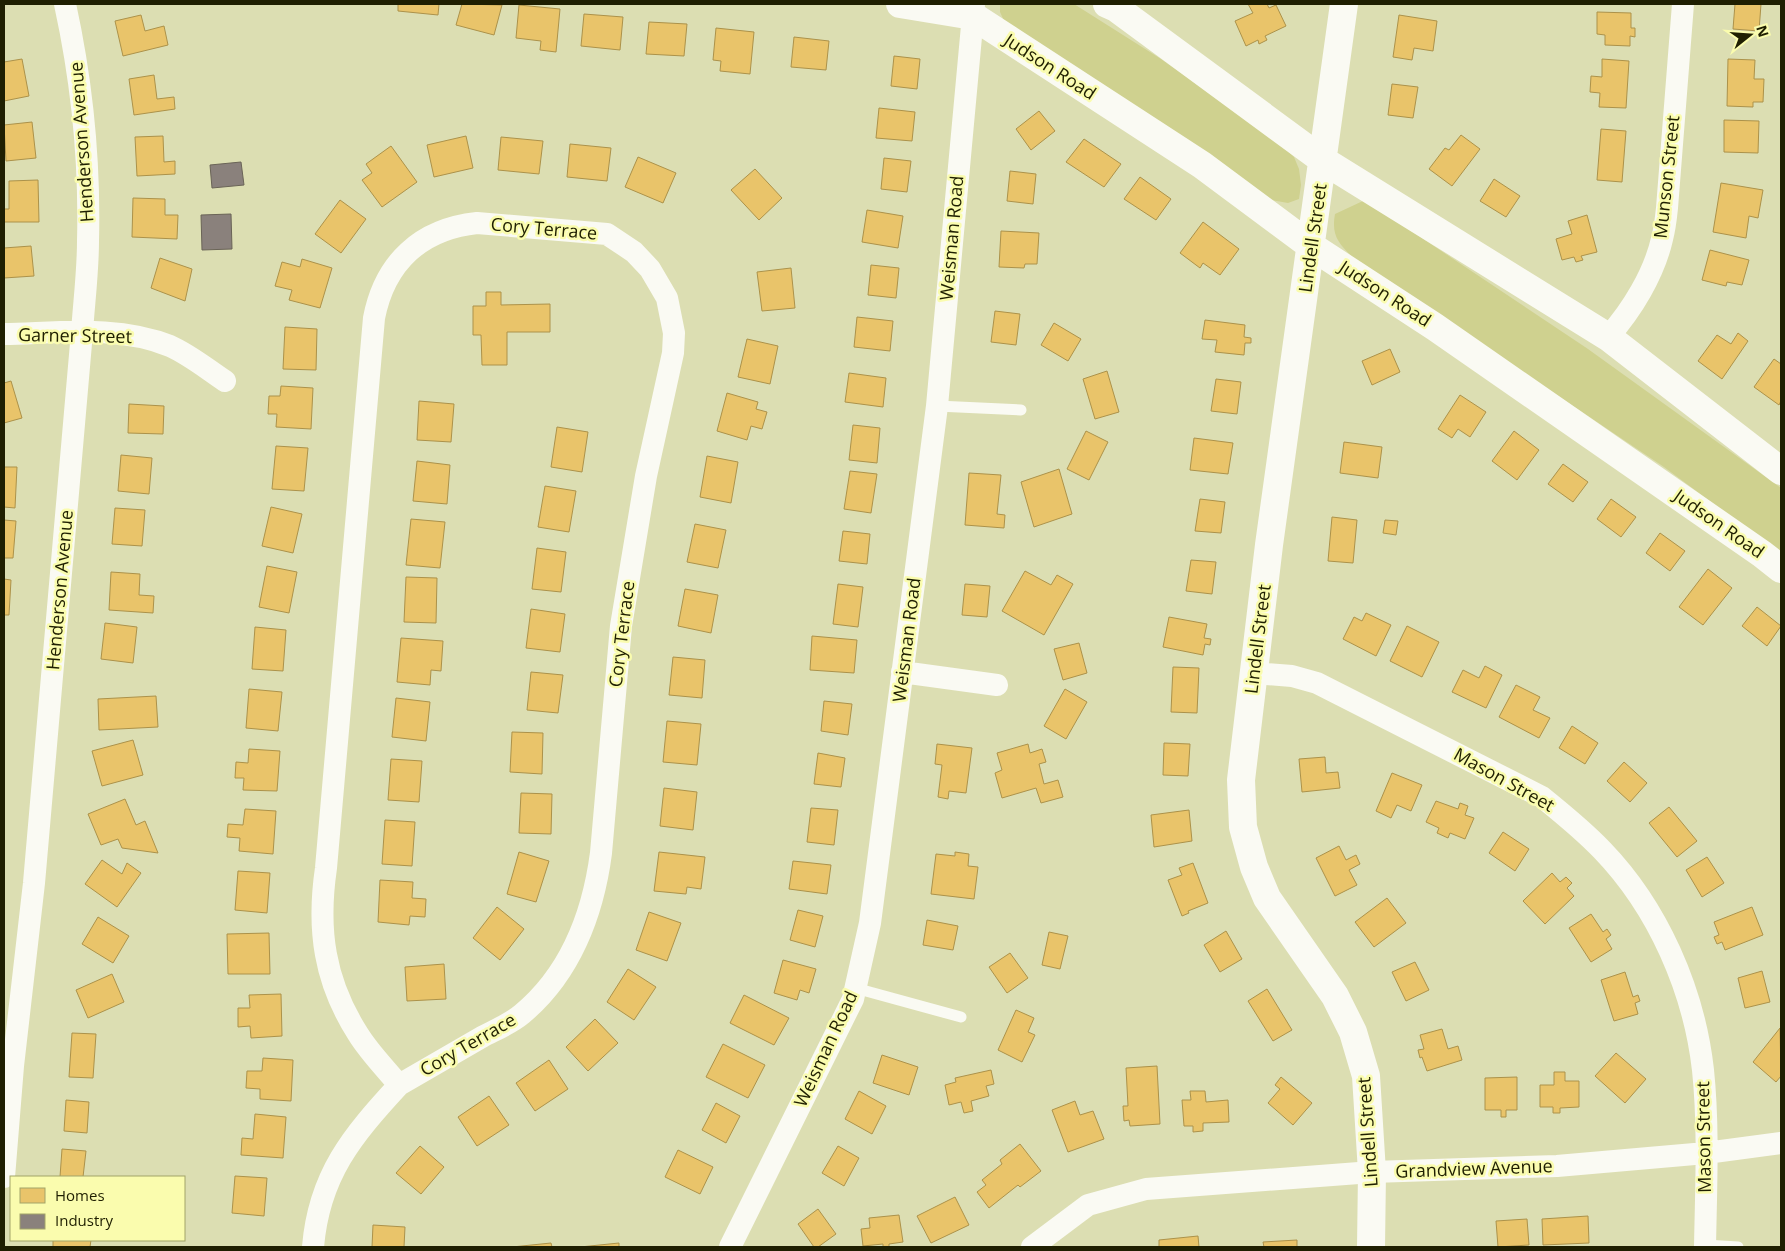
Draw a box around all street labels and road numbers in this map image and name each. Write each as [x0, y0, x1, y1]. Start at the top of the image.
street label: Judson Road [998, 26, 1101, 105]
street label: Henderson Avenue [63, 61, 99, 223]
street label: Munson Street [1648, 114, 1684, 240]
street label: Weisman Road [934, 175, 968, 301]
street label: Lindell Street [1292, 182, 1332, 294]
street label: Cory Terrace [490, 211, 598, 245]
street label: Judson Road [1333, 253, 1436, 332]
street label: Garner Street [18, 322, 132, 348]
street label: Judson Road [1668, 482, 1769, 563]
street label: Henderson Avenue [40, 509, 78, 671]
street label: Weisman Road [886, 576, 926, 703]
street label: Cory Terrace [603, 579, 639, 688]
street label: Lindell Street [1238, 583, 1276, 695]
street label: Mason Street [1450, 742, 1559, 817]
street label: Weisman Road [788, 987, 862, 1110]
street label: Cory Terrace [415, 1007, 520, 1081]
street label: Lindell Street [1351, 1076, 1383, 1188]
street label: Mason Street [1690, 1081, 1716, 1193]
street label: Grandview Avenue [1395, 1153, 1553, 1183]

